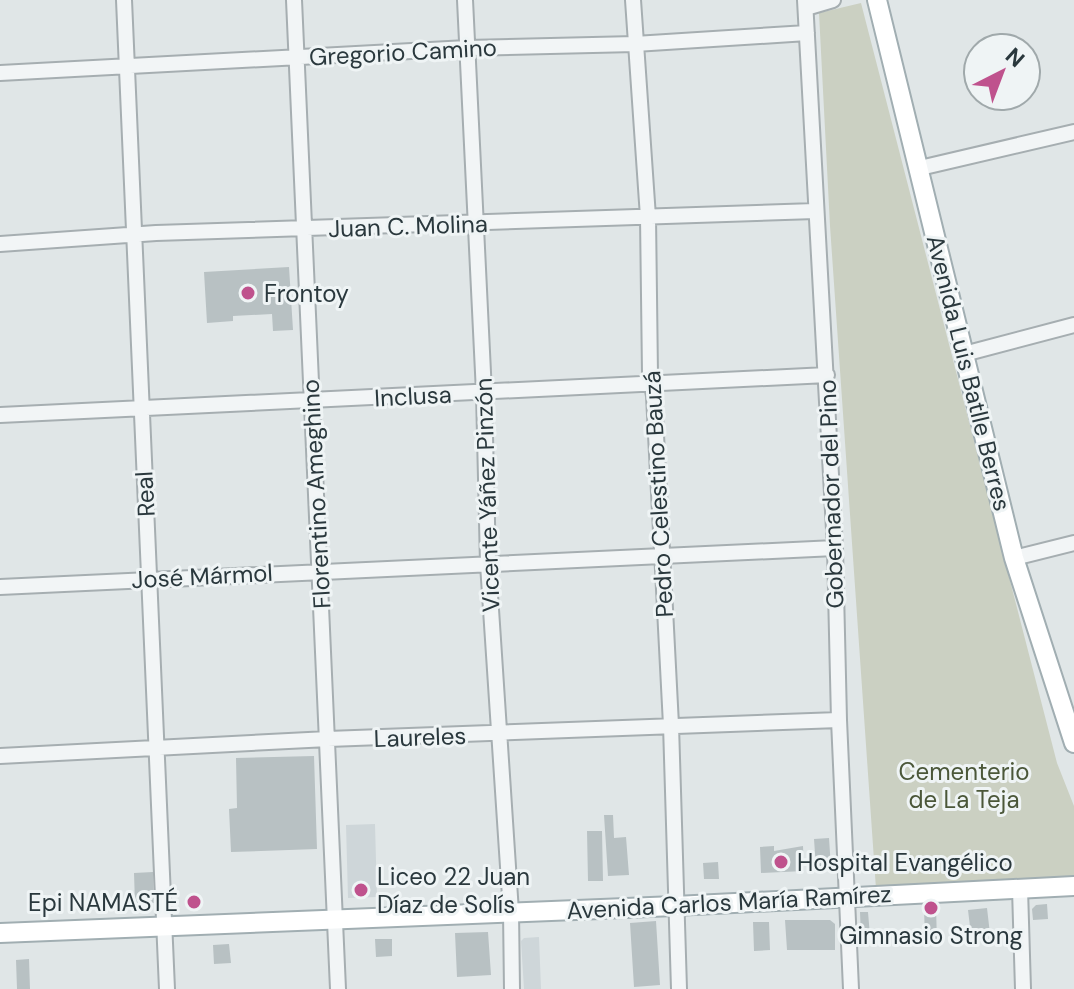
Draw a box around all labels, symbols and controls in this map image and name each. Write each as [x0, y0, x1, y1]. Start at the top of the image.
street label: Gregorio Camino [308, 32, 498, 72]
north arrow [962, 32, 1042, 112]
text: N [999, 41, 1031, 74]
street label: Juan C. Molina [328, 208, 488, 244]
street label: Avenida Luis Batlle Berres [920, 232, 1018, 514]
place label: Frontoy [264, 278, 349, 309]
marker: Frontoy [239, 284, 257, 302]
street label: Pedro Celestino Bauzá [636, 370, 680, 618]
street label: Vicente Yáñez Pinzón [467, 377, 507, 613]
street label: Inclusa [374, 378, 452, 414]
street label: Florentino Ameghino [295, 379, 337, 609]
street label: Gobernador del Pino [812, 379, 850, 609]
street label: Real [128, 470, 162, 518]
street label: José Mármol [131, 557, 273, 595]
street label: Laureles [373, 720, 467, 754]
park label: Cementerio de La Teja [898, 756, 1030, 815]
place label: Hospital Evangélico [797, 847, 1013, 878]
marker: Hospital Evangélico [772, 853, 790, 871]
place label: Liceo 22 Juan Díaz de Solís [377, 861, 530, 920]
street label: Avenida Carlos María Ramírez [566, 878, 892, 926]
marker: Liceo 22 Juan Díaz de Solís [352, 881, 370, 899]
place label: Epi NAMASTÉ [28, 887, 178, 918]
marker: Epi NAMASTÉ [185, 893, 203, 911]
marker: Gimnasio Strong [922, 899, 940, 917]
place label: Gimnasio Strong [839, 920, 1023, 951]

